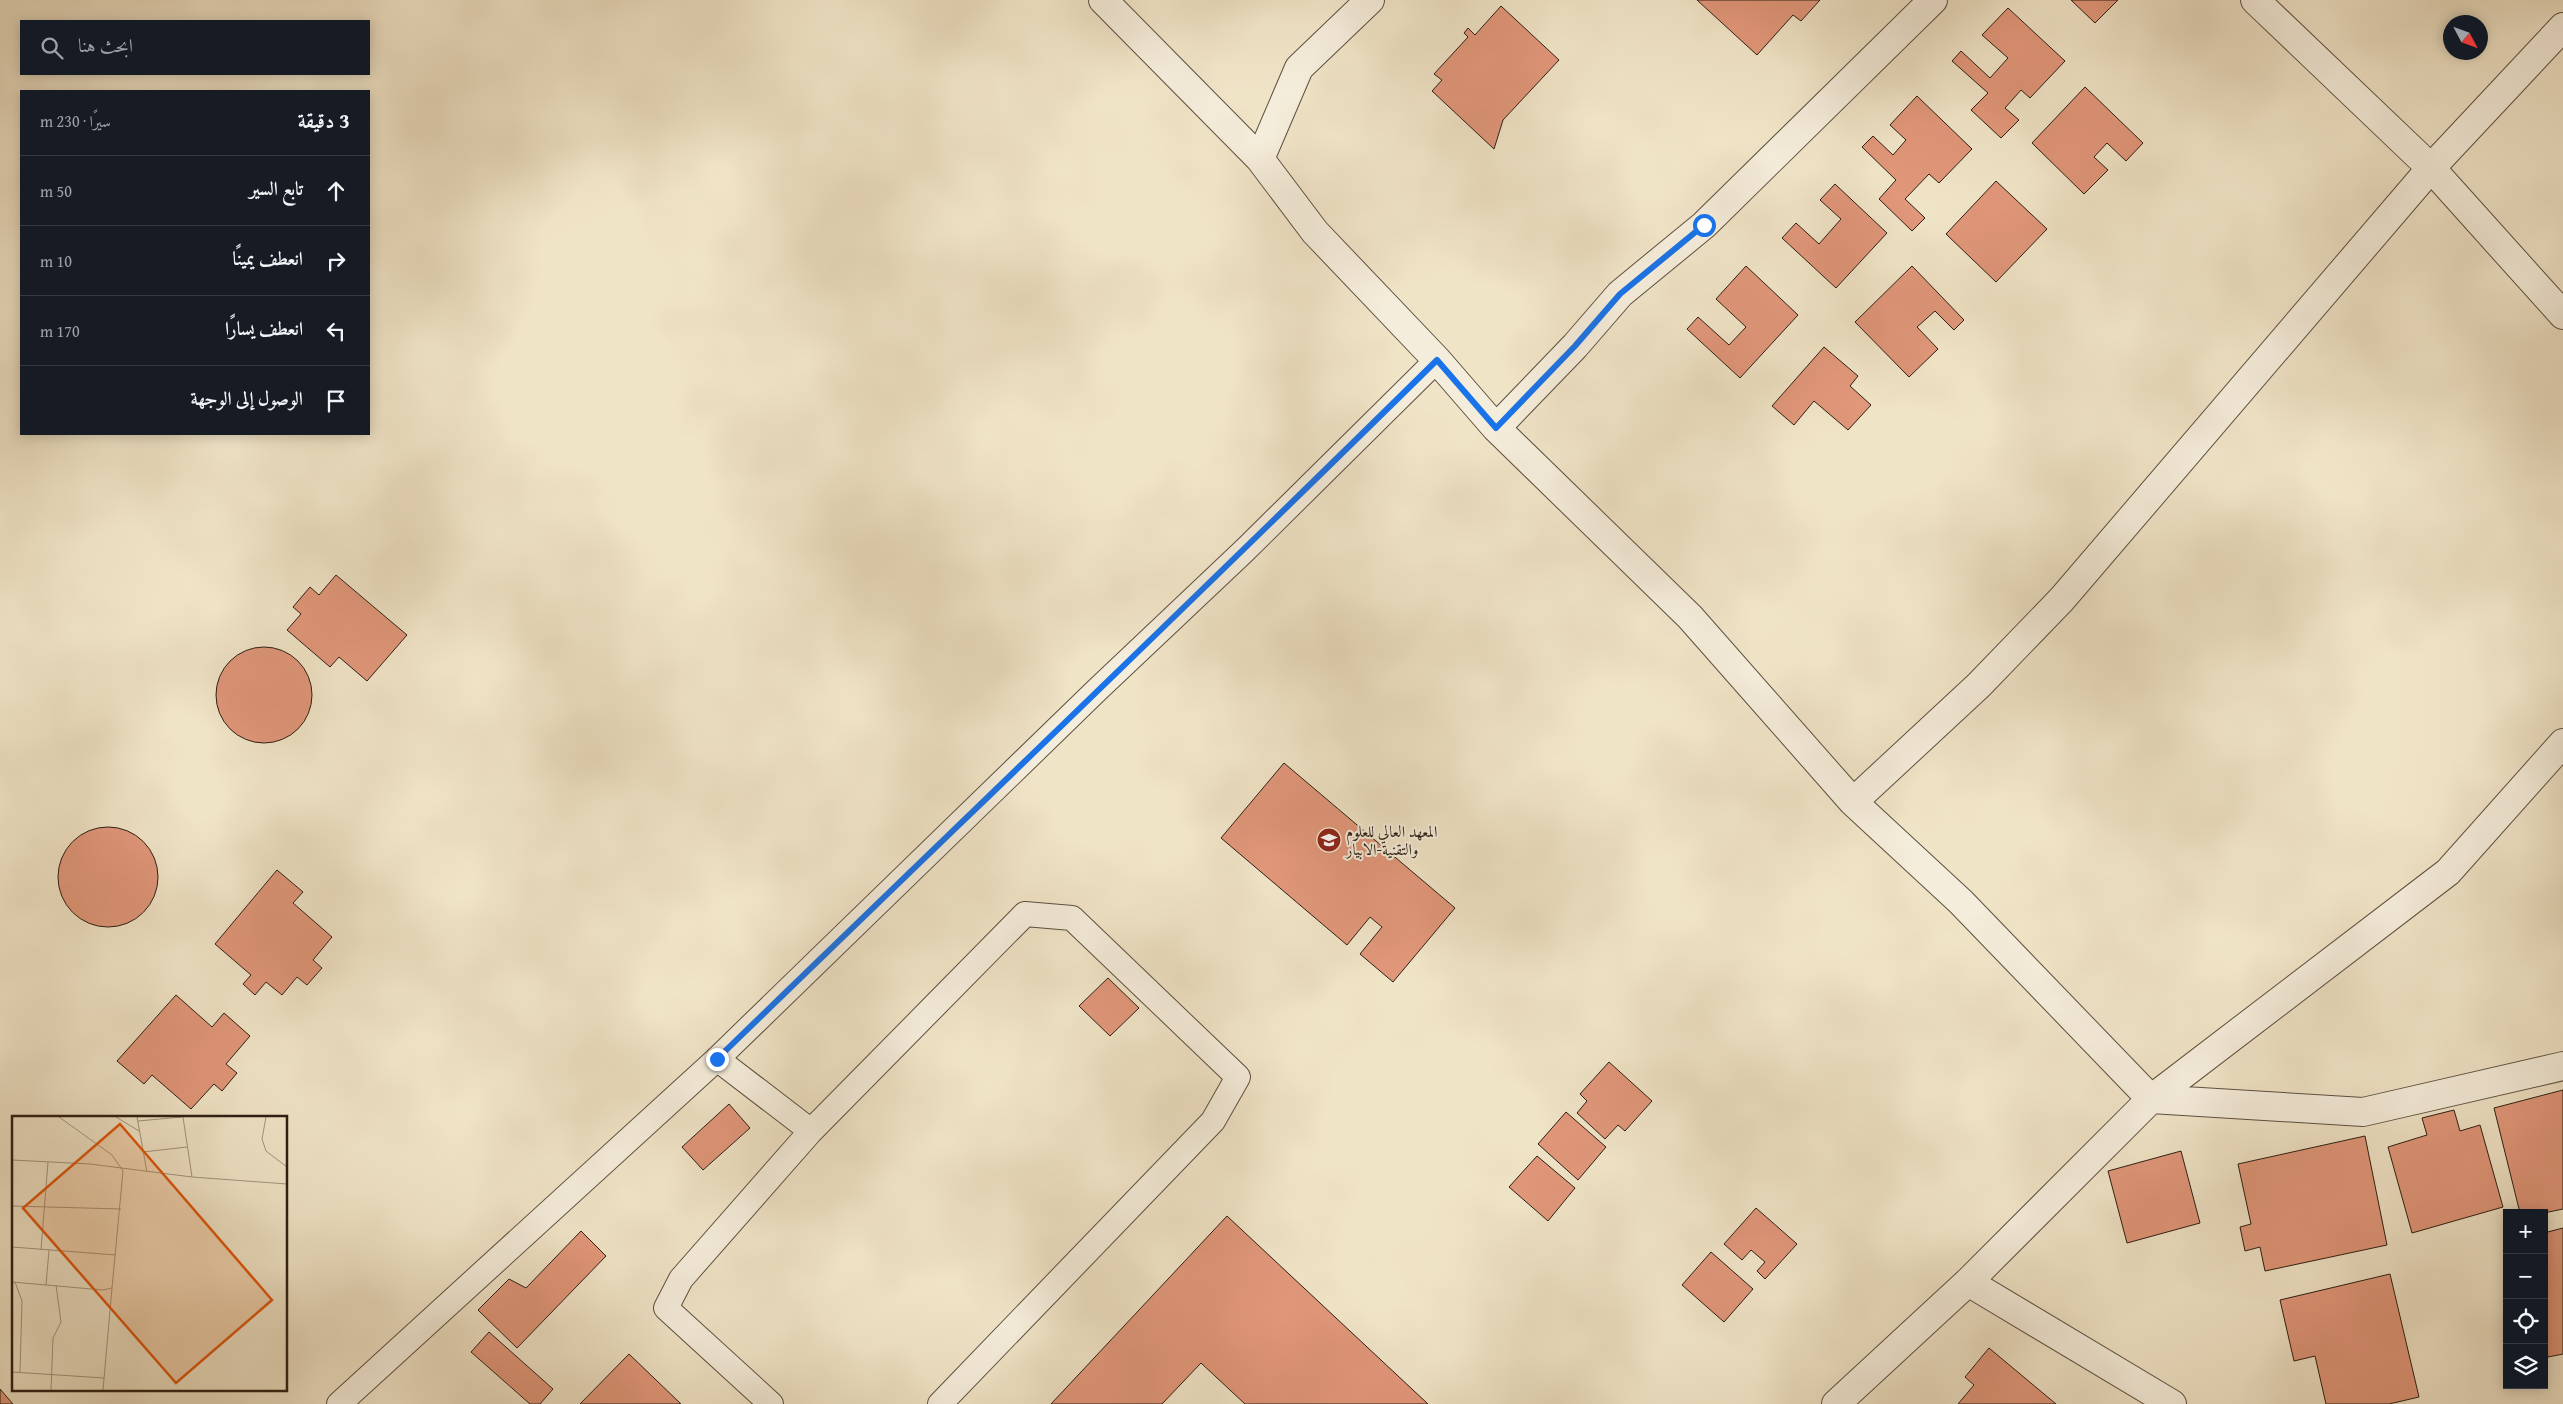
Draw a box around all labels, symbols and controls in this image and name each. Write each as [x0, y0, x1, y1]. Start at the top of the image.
north arrow [2443, 15, 2488, 60]
search box [20, 20, 370, 75]
text: ابحث هنا [78, 31, 133, 59]
icon: search [38, 34, 66, 62]
text: 3 دقيقة [298, 105, 350, 136]
text: سيرًا · 230 m [40, 109, 111, 133]
text: تابع السير [249, 174, 303, 202]
icon: ahead [322, 177, 350, 205]
text: 50 m [40, 179, 72, 203]
route start [1693, 214, 1716, 237]
text: انعطف يمينًا [233, 244, 303, 272]
icon: right [322, 247, 350, 275]
text: 10 m [40, 249, 72, 273]
text: انعطف يسارًا [225, 314, 303, 342]
icon: left [322, 317, 350, 345]
text: 170 m [40, 319, 80, 343]
text: الوصول إلى الوجهة [191, 384, 303, 412]
icon: arrive [322, 387, 350, 415]
place label: المعهد العالي للعلوم والتقنية-الابيار [1344, 819, 1437, 861]
school or university icon: المعهد العالي للعلوم والتقنية-الابيار [1316, 827, 1342, 853]
route end [706, 1048, 729, 1071]
inset map [12, 1116, 288, 1392]
map controls [2503, 1209, 2548, 1389]
button: + [2503, 1209, 2548, 1254]
button: − [2503, 1254, 2548, 1299]
button: locate [2503, 1299, 2548, 1344]
button: layers [2503, 1344, 2548, 1389]

